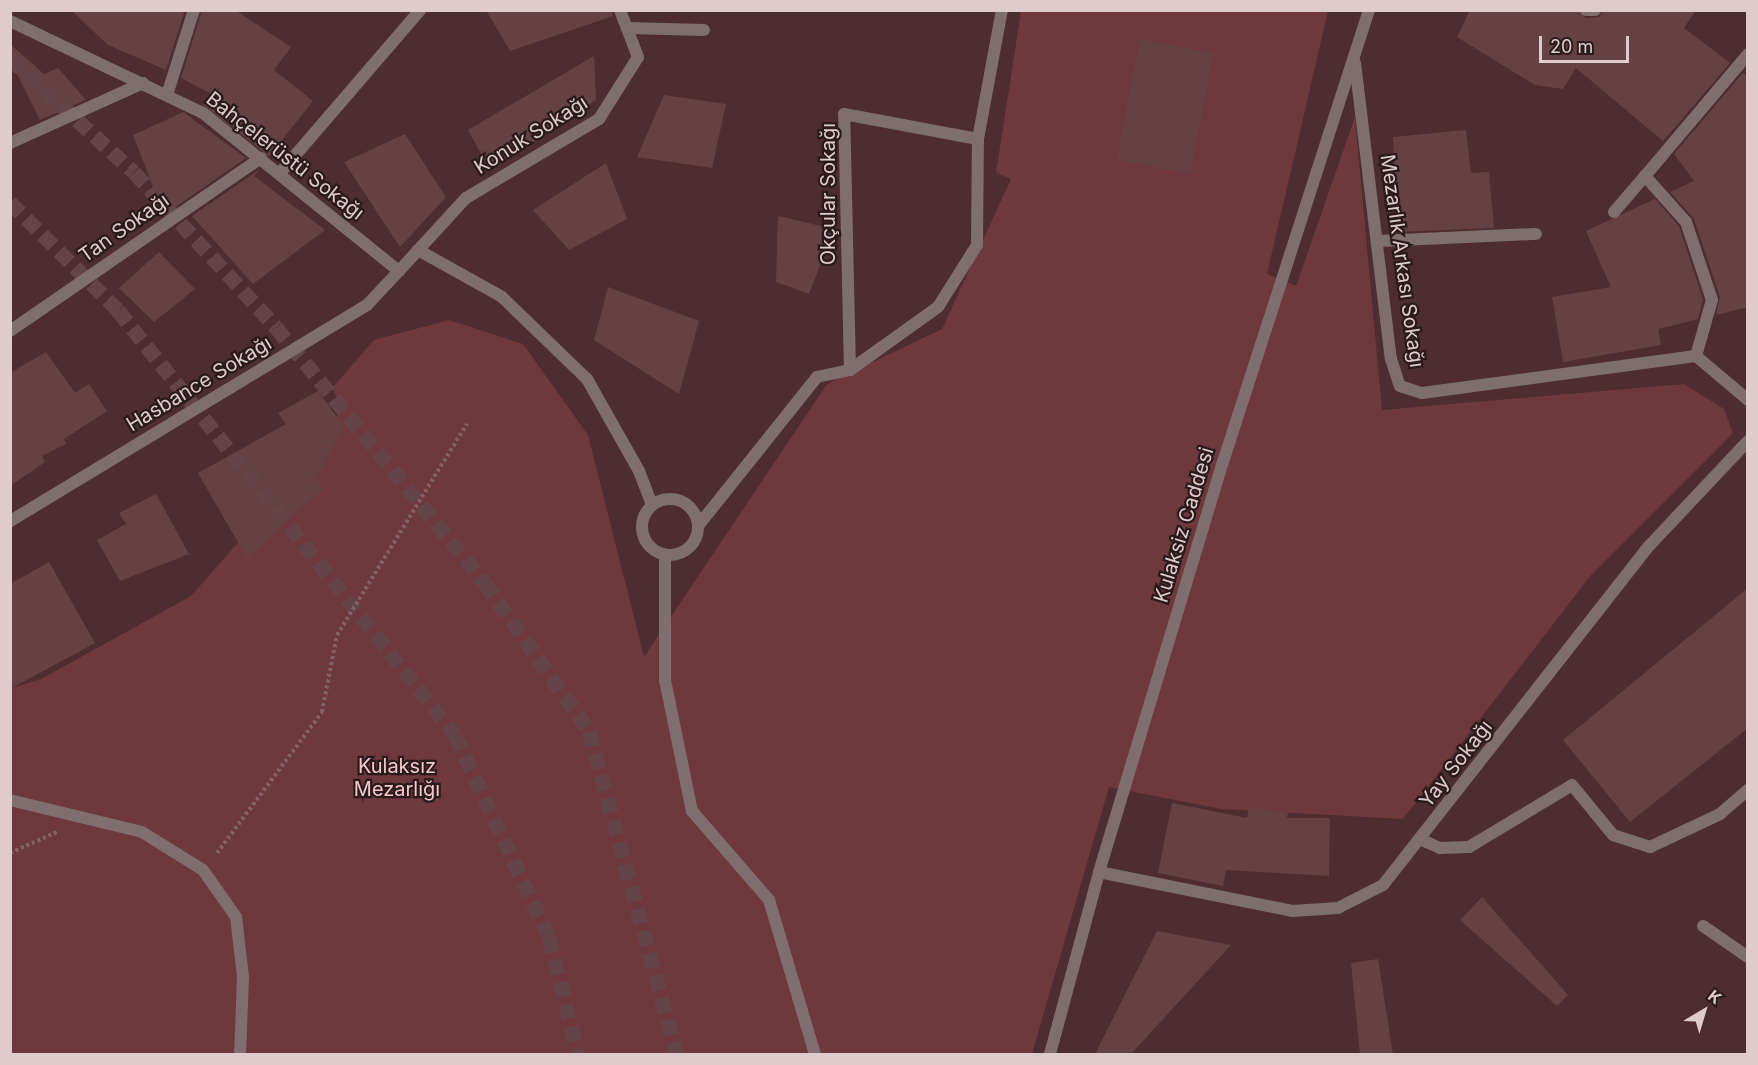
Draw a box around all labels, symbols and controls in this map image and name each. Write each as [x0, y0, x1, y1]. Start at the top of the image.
scale bar [1542, 24, 1632, 62]
text: 20 m [1550, 36, 1593, 57]
street label: Bahçelerüstü Sokağı [201, 87, 369, 225]
street label: Konuk Sokağı [470, 91, 592, 179]
street label: Okçular Sokağı [816, 123, 840, 265]
street label: Mezarlık Arkası Sokağı [1375, 153, 1429, 369]
street label: Tan Sokağı [74, 188, 174, 268]
street label: Hasbance Sokağı [122, 331, 276, 437]
street label: Kulaksiz Caddesi [1149, 444, 1219, 606]
street label: Yay Sokağı [1414, 716, 1498, 812]
park label: Kulaksız Mezarlığı [354, 755, 440, 802]
north arrow [1674, 981, 1734, 1041]
text: K [1704, 985, 1726, 1008]

